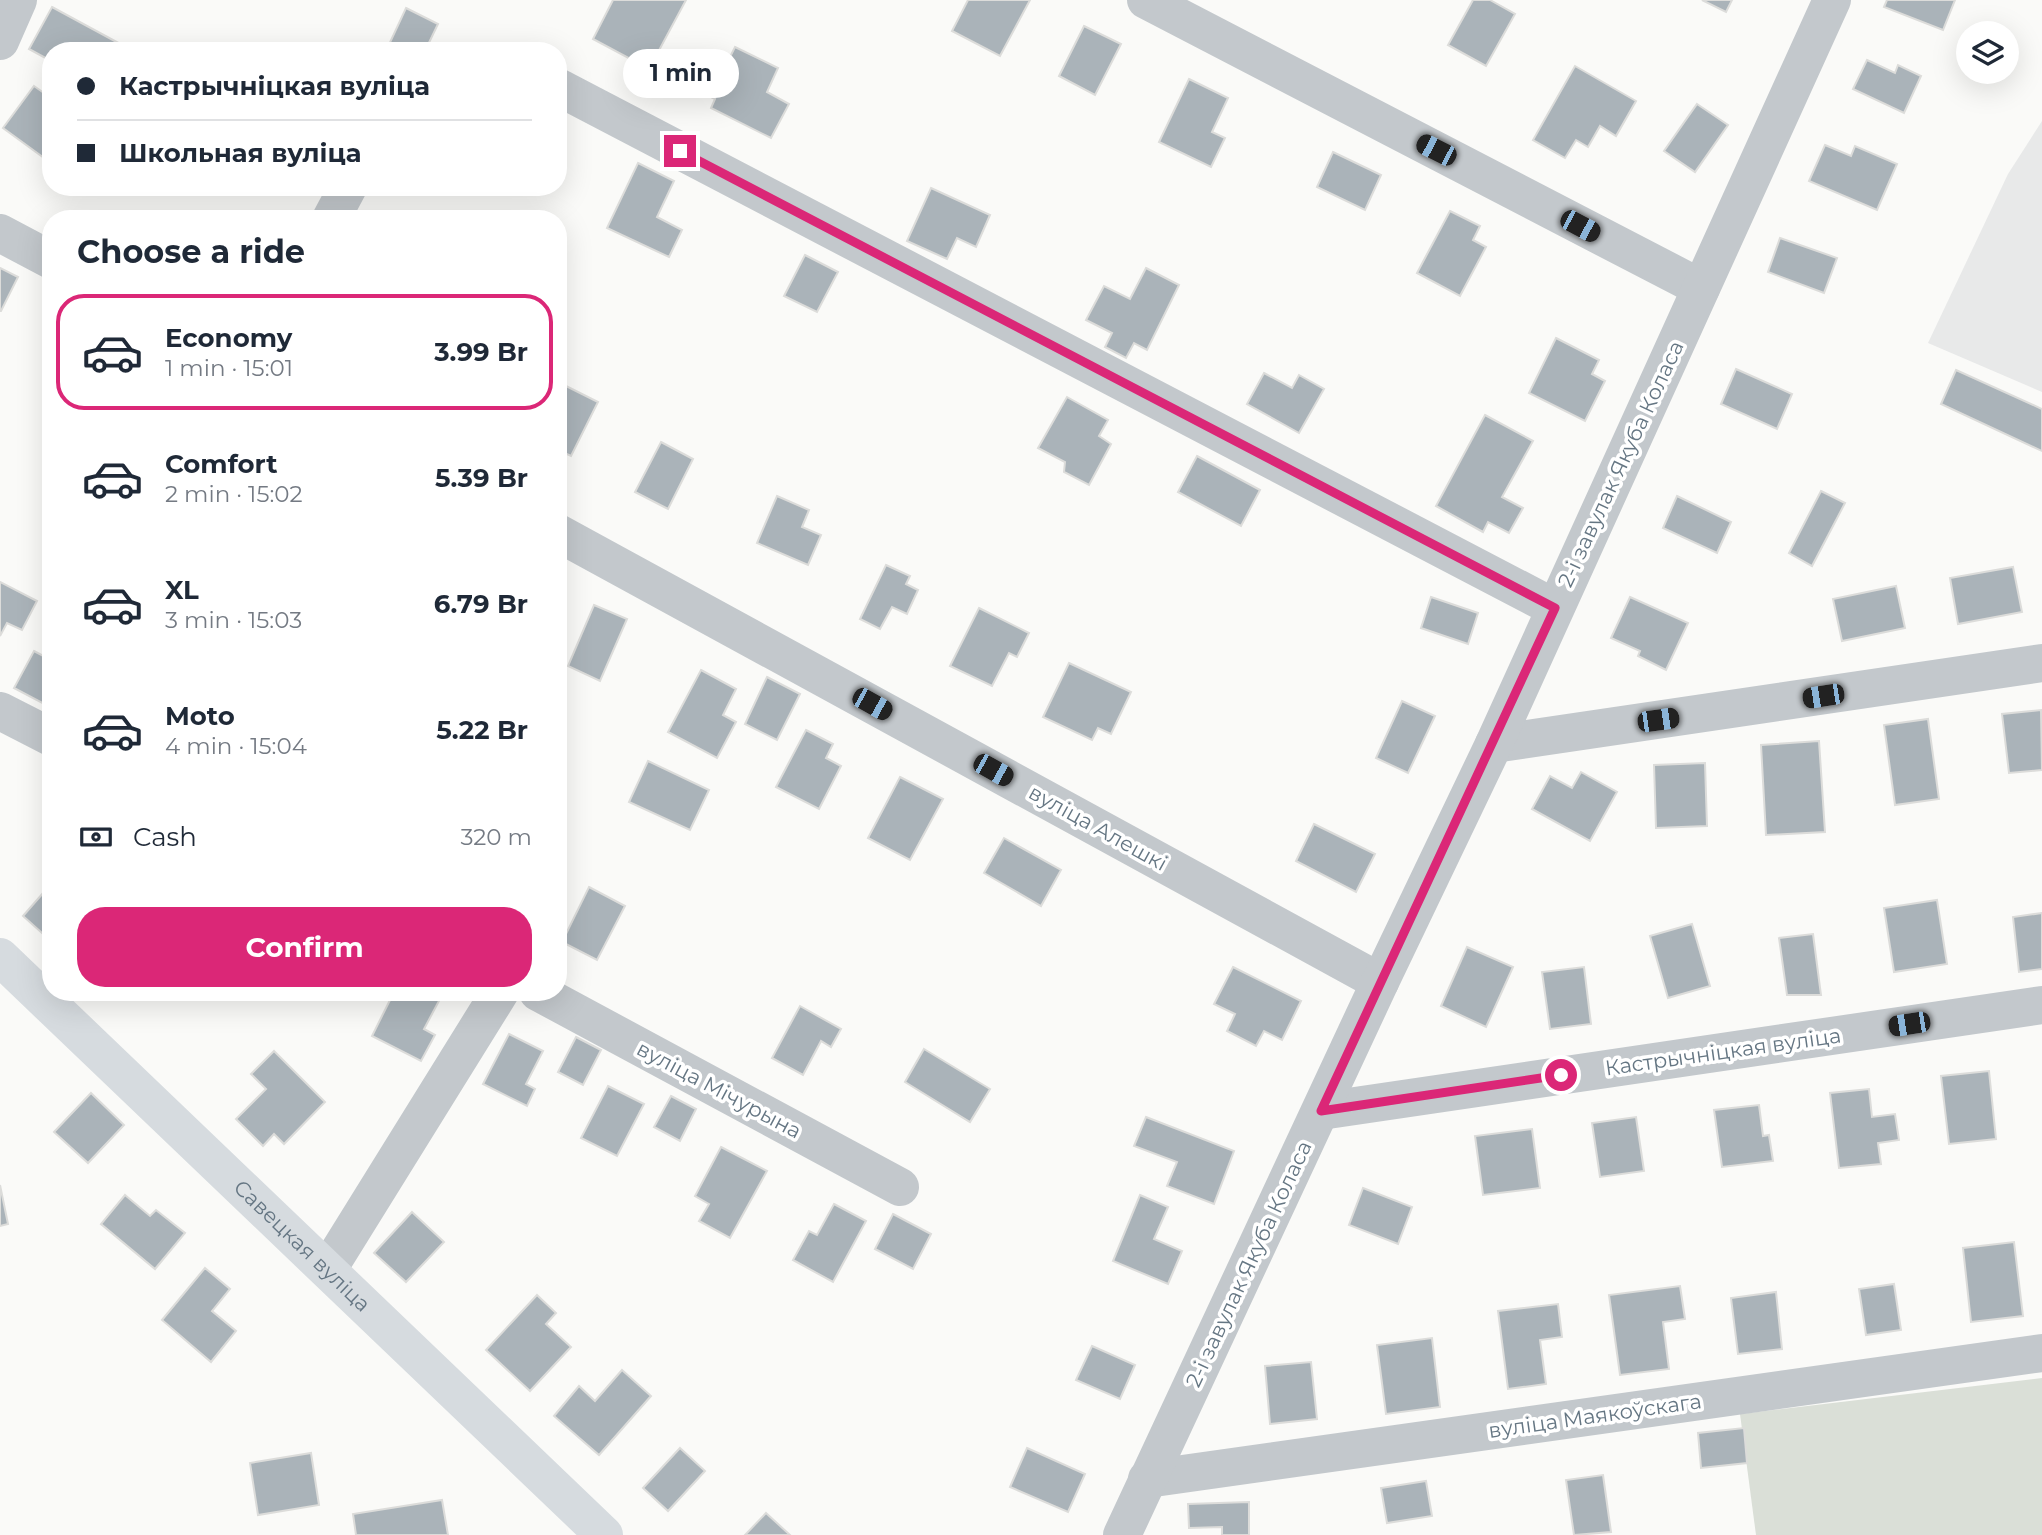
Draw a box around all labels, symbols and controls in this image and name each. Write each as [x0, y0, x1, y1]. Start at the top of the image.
map controls [1956, 21, 2019, 84]
button: layers [1956, 21, 2019, 84]
callout: 1 min [622, 50, 738, 99]
text: 1 min [650, 59, 712, 87]
text: Кастрычніцкая вуліца [119, 70, 430, 102]
car [1413, 131, 1460, 169]
route end [664, 135, 696, 167]
text: Школьная вуліца [119, 137, 362, 169]
car [1557, 207, 1604, 245]
text: Choose a ride [77, 232, 305, 271]
icon: car [81, 321, 144, 384]
text: Economy [165, 322, 292, 354]
text: 3.99 Br [434, 336, 528, 368]
street label: 2-і завулак Якуба Коласа [1552, 337, 1689, 591]
text: 1 min · 15:01 [165, 354, 293, 382]
icon: car [81, 447, 144, 510]
text: Comfort [165, 448, 277, 480]
text: 5.39 Br [435, 462, 528, 494]
text: 2 min · 15:02 [165, 480, 303, 508]
icon: car [81, 573, 144, 636]
text: XL [165, 574, 199, 606]
text: 6.79 Br [434, 588, 528, 620]
text: 3 min · 15:03 [165, 606, 302, 634]
car [1801, 682, 1846, 710]
car [849, 685, 896, 723]
icon: car [81, 699, 144, 762]
text: Moto [165, 700, 235, 732]
car [1636, 707, 1681, 733]
text: 5.22 Br [436, 714, 528, 746]
text: 4 min · 15:04 [165, 732, 307, 760]
car [970, 751, 1017, 789]
street label: вуліца Алешкі [1025, 779, 1172, 876]
icon: cash [77, 818, 115, 856]
text: Cash [133, 821, 197, 853]
text: 320 m [460, 823, 532, 851]
button: Confirm [77, 907, 532, 987]
car [1887, 1010, 1932, 1038]
street label: Кастрычніцкая вуліца [1603, 1023, 1843, 1080]
street label: вуліца Мічурына [633, 1036, 806, 1143]
route start [1545, 1059, 1577, 1091]
street label: 2-і завулак Якуба Коласа [1180, 1137, 1317, 1391]
street label: Савецкая вуліца [229, 1175, 376, 1317]
street label: вуліца Маякоўскага [1487, 1388, 1703, 1443]

